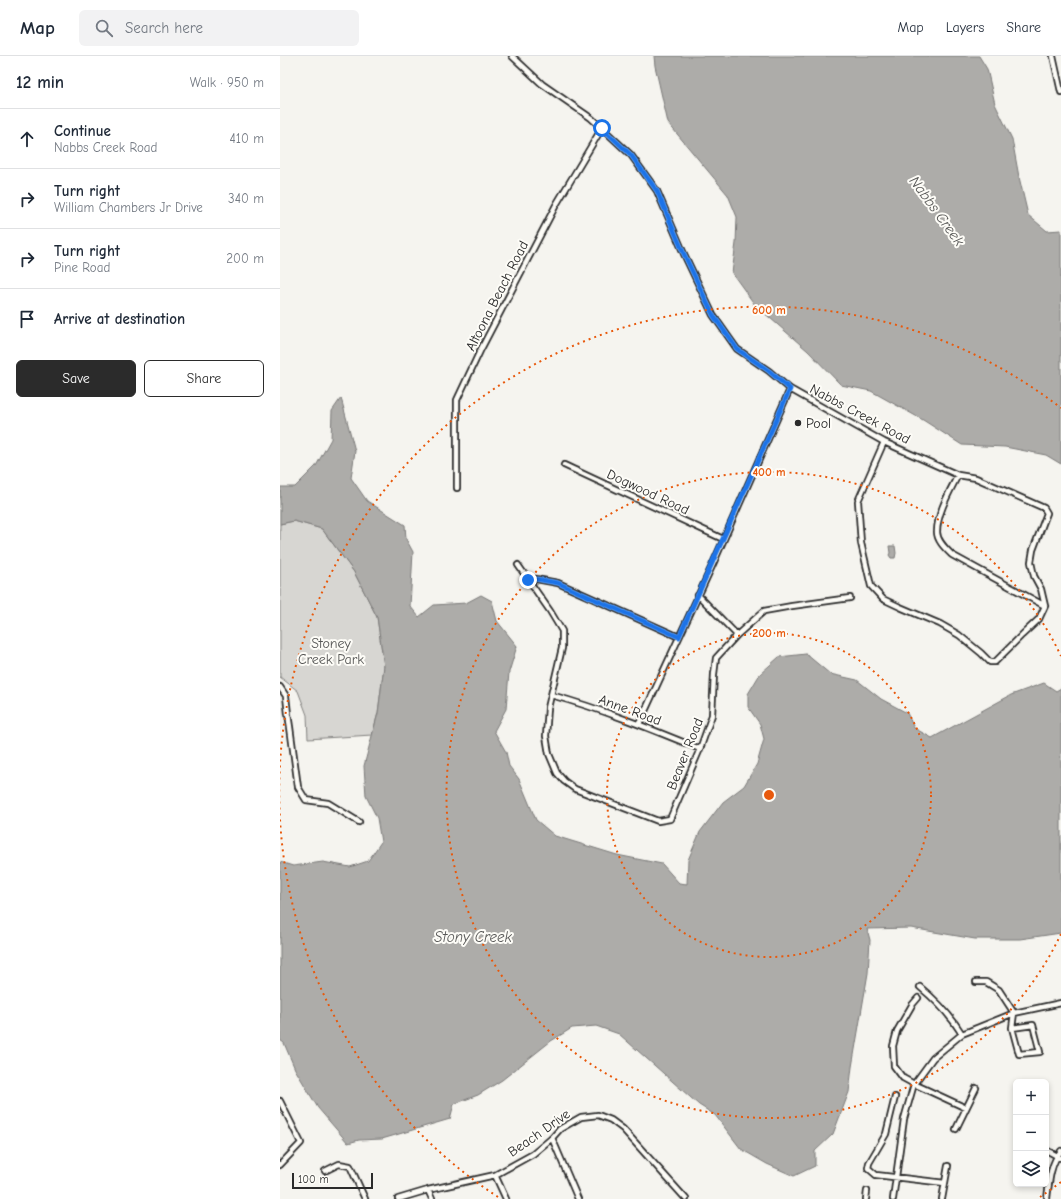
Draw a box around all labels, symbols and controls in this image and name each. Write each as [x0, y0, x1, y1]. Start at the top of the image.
search box [79, 10, 359, 46]
text: Map [20, 17, 55, 39]
icon: search [93, 17, 115, 39]
text: Search here [125, 19, 203, 37]
text: Map [897, 19, 924, 36]
text: Layers [946, 19, 984, 36]
text: Share [1006, 19, 1041, 36]
text: 12 min [16, 73, 64, 92]
text: Walk · 950 m [190, 75, 264, 90]
route start [593, 119, 611, 137]
text: Continue [54, 122, 111, 140]
icon: ahead [16, 128, 38, 150]
text: 410 m [230, 131, 264, 146]
text: Nabbs Creek Road [54, 140, 157, 155]
water label: Nabbs Creek [906, 173, 969, 250]
text: Turn right [54, 182, 120, 200]
icon: right [16, 188, 38, 210]
text: 340 m [228, 191, 264, 206]
text: William Chambers Jr Drive [54, 200, 203, 215]
street label: Altoona Beach Road [462, 238, 532, 354]
text: Turn right [54, 242, 120, 260]
icon: right [16, 248, 38, 270]
text: 200 m [226, 251, 264, 266]
text: Pine Road [54, 260, 110, 275]
text: 600 m [752, 303, 786, 317]
icon: arrive [16, 308, 38, 330]
text: Arrive at destination [54, 310, 185, 328]
button: Save [16, 360, 136, 397]
button: Share [144, 360, 264, 397]
street label: Nabbs Creek Road [807, 380, 913, 448]
place label: Pool [806, 415, 831, 432]
marker: Pool [793, 418, 803, 428]
text: 400 m [752, 465, 786, 479]
street label: Dogwood Road [604, 466, 692, 518]
route end [519, 571, 537, 589]
text: 200 m [752, 626, 786, 640]
park label: Stoney Creek Park [298, 635, 364, 668]
street label: Anne Road [596, 691, 664, 729]
street label: Beaver Road [663, 716, 707, 792]
centre of rings [762, 788, 776, 802]
water label: Stony Creek [434, 928, 513, 946]
map controls [1013, 1079, 1049, 1187]
button: + [1013, 1079, 1049, 1115]
street label: Beach Drive [505, 1105, 573, 1161]
button: − [1013, 1115, 1049, 1151]
button: layers [1013, 1151, 1049, 1187]
scale bar [292, 1171, 373, 1190]
text: 100 m [298, 1173, 329, 1186]

